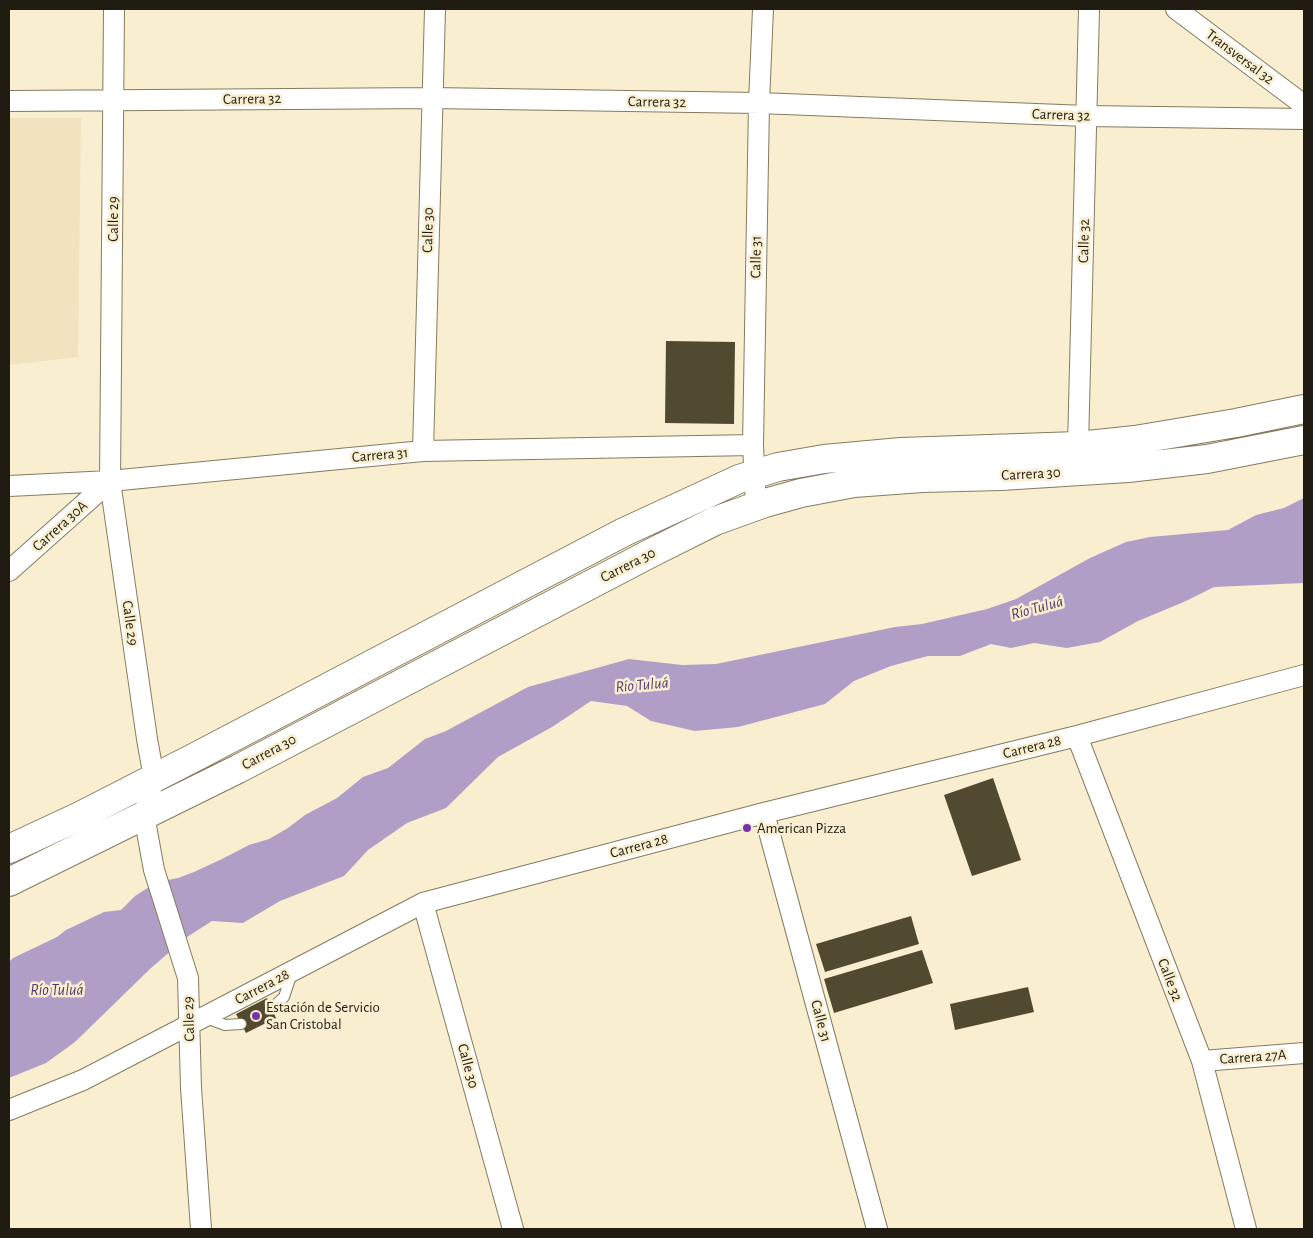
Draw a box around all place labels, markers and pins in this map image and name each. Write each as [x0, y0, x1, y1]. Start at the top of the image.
place label: American Pizza [757, 819, 846, 837]
marker: American Pizza [741, 822, 753, 834]
place label: Estación de Servicio San Cristobal [266, 998, 380, 1033]
marker: Estación de Servicio San Cristobal [250, 1010, 262, 1022]

